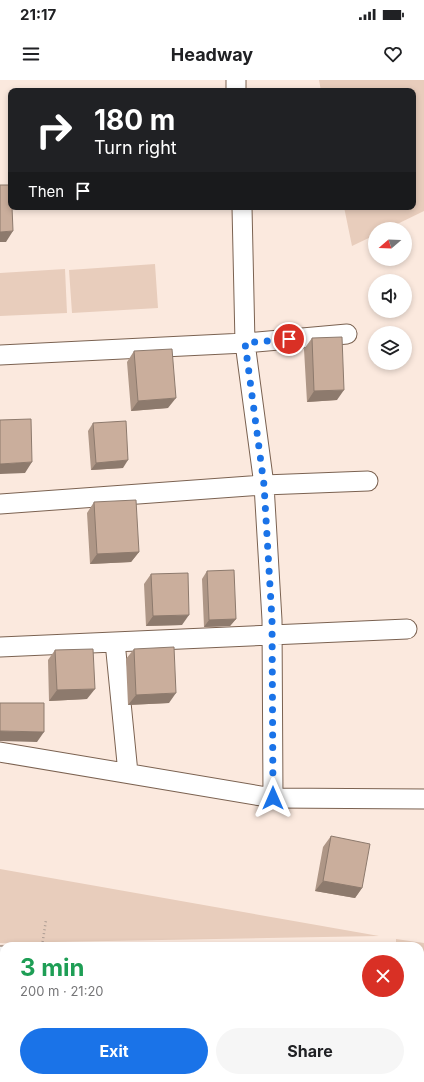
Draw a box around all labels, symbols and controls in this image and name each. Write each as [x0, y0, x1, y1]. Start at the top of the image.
text: 21:17 [20, 5, 56, 24]
icon: menu [20, 43, 42, 65]
icon: heart [382, 43, 404, 65]
text: Headway [171, 44, 253, 65]
text: 180 m [94, 103, 175, 137]
icon: right [28, 104, 80, 156]
text: Turn right [94, 137, 177, 158]
icon: arrive [72, 180, 94, 202]
text: Then [28, 182, 64, 201]
north arrow [368, 222, 412, 266]
map controls [368, 222, 412, 370]
button: sound [368, 274, 412, 318]
pin [272, 322, 306, 356]
button: layers [368, 326, 412, 370]
icon: arrive [278, 328, 300, 350]
position arrow [252, 777, 294, 819]
text: 3 min [20, 953, 85, 982]
button: close [362, 955, 404, 997]
text: 200 m · 21:20 [20, 983, 104, 999]
button: Exit [20, 1028, 208, 1074]
button: Share [216, 1028, 404, 1074]

